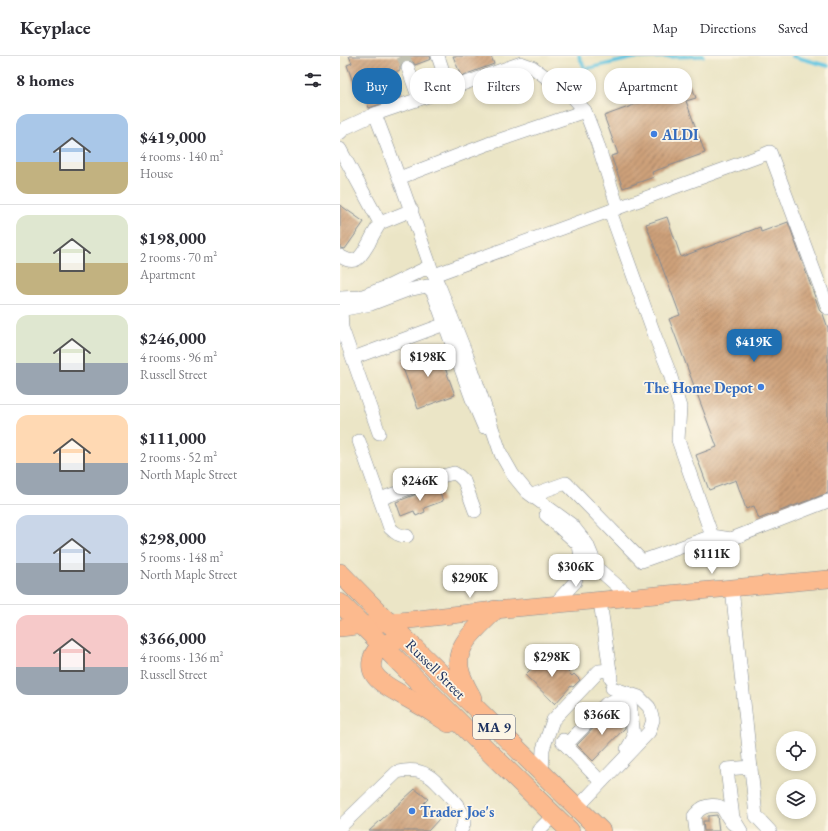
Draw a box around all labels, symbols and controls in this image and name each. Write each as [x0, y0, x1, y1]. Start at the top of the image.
text: Keyplace [20, 15, 91, 40]
text: Map [652, 19, 678, 37]
text: Directions [700, 19, 756, 37]
text: Saved [778, 19, 808, 37]
chip: Buy [352, 68, 402, 104]
chip: Rent [410, 68, 465, 104]
chip: Filters [473, 68, 534, 104]
chip: New [542, 68, 596, 104]
chip: Apartment [604, 68, 692, 104]
text: 8 homes [16, 69, 74, 91]
icon: filters [302, 69, 324, 91]
place label: ALDI [661, 125, 699, 144]
text: $419,000 [140, 126, 206, 148]
marker: ALDI [649, 129, 659, 139]
icon: home [48, 130, 96, 178]
text: 4 rooms · 140 m² [140, 148, 224, 165]
text: House [140, 165, 173, 182]
text: $198,000 [140, 227, 206, 249]
icon: home [48, 231, 96, 279]
text: 2 rooms · 70 m² [140, 249, 217, 266]
text: Apartment [140, 266, 195, 283]
text: $246,000 [140, 327, 206, 349]
pin: $419K [726, 329, 782, 363]
icon: home [48, 331, 96, 379]
text: $419K [736, 333, 772, 350]
pin: $198K [400, 344, 456, 378]
text: $198K [410, 348, 446, 365]
text: 4 rooms · 96 m² [140, 349, 217, 366]
text: Russell Street [140, 366, 207, 383]
place label: The Home Depot [644, 378, 753, 397]
marker: The Home Depot [756, 382, 766, 392]
text: $111,000 [140, 427, 206, 449]
icon: home [48, 431, 96, 479]
text: 2 rooms · 52 m² [140, 449, 217, 466]
text: North Maple Street [140, 466, 237, 483]
pin: $246K [392, 468, 448, 502]
text: $246K [402, 472, 438, 489]
text: $298,000 [140, 527, 206, 549]
icon: home [48, 531, 96, 579]
pin: $111K [684, 541, 740, 575]
text: $111K [694, 545, 730, 562]
text: 5 rooms · 148 m² [140, 549, 224, 566]
pin: $306K [548, 554, 604, 588]
text: $306K [558, 558, 594, 575]
pin: $290K [442, 565, 498, 599]
text: North Maple Street [140, 566, 237, 583]
text: $290K [452, 569, 488, 586]
text: $366,000 [140, 627, 206, 649]
icon: home [48, 631, 96, 679]
street label: Russell Street [402, 635, 470, 703]
pin: $298K [524, 644, 580, 678]
text: $298K [534, 648, 570, 665]
text: 4 rooms · 136 m² [140, 649, 224, 666]
text: Russell Street [140, 666, 207, 683]
pin: $366K [574, 702, 630, 736]
text: $366K [584, 706, 620, 723]
road number: MA 9 [473, 715, 515, 739]
map controls [776, 731, 816, 819]
button: locate [776, 731, 816, 771]
button: layers [776, 779, 816, 819]
place label: Trader Joe's [420, 802, 495, 821]
marker: Trader Joe's [407, 806, 417, 816]

